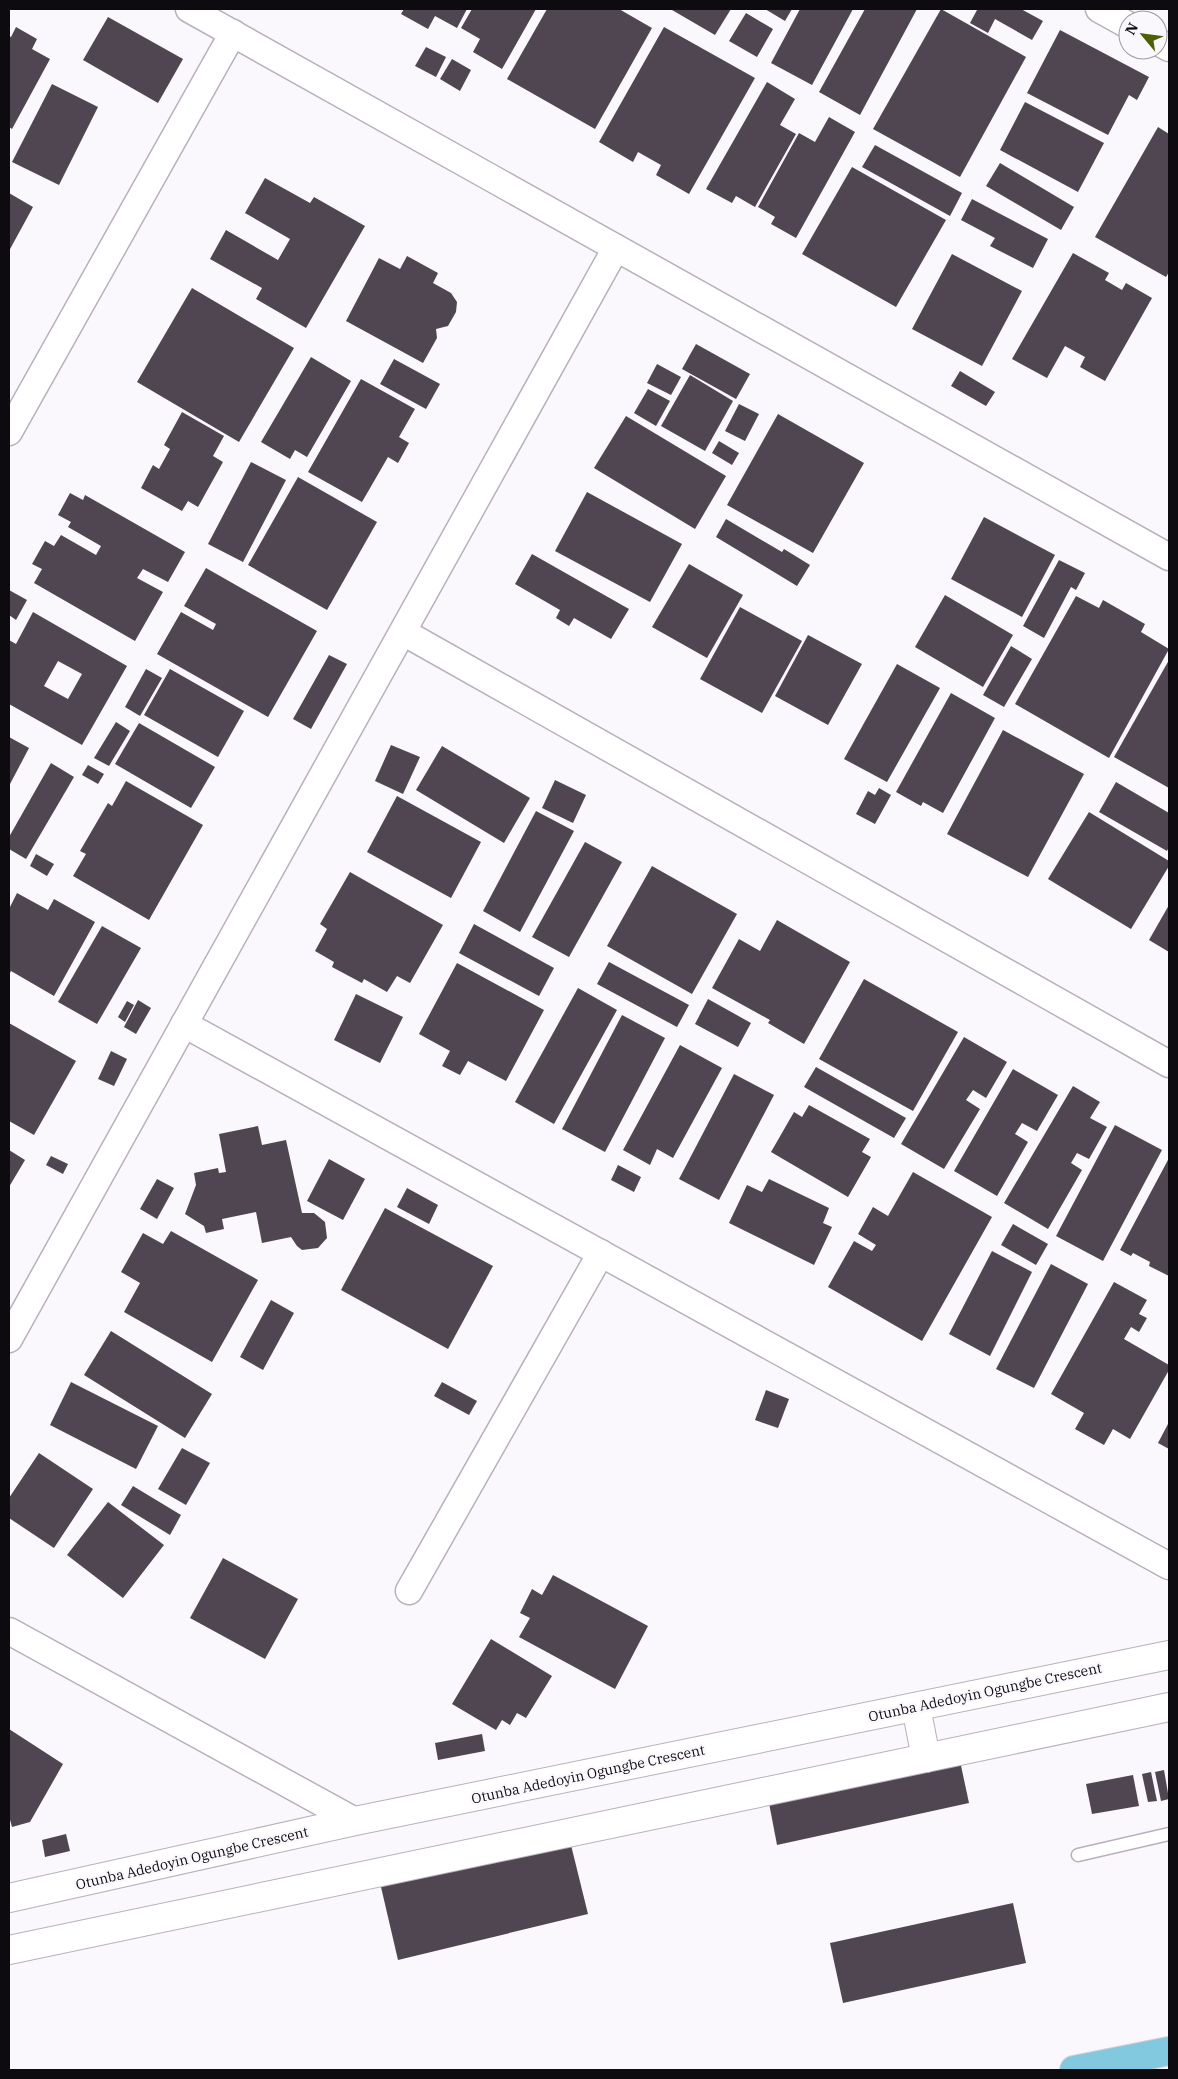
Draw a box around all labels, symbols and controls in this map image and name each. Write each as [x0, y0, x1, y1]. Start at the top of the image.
north arrow [1118, 10, 1168, 60]
text: N [1121, 19, 1142, 38]
street label: Otunba Adedoyin Ogungbe Crescent [867, 1658, 1103, 1726]
street label: Otunba Adedoyin Ogungbe Crescent [470, 1740, 706, 1808]
street label: Otunba Adedoyin Ogungbe Crescent [74, 1822, 310, 1894]

